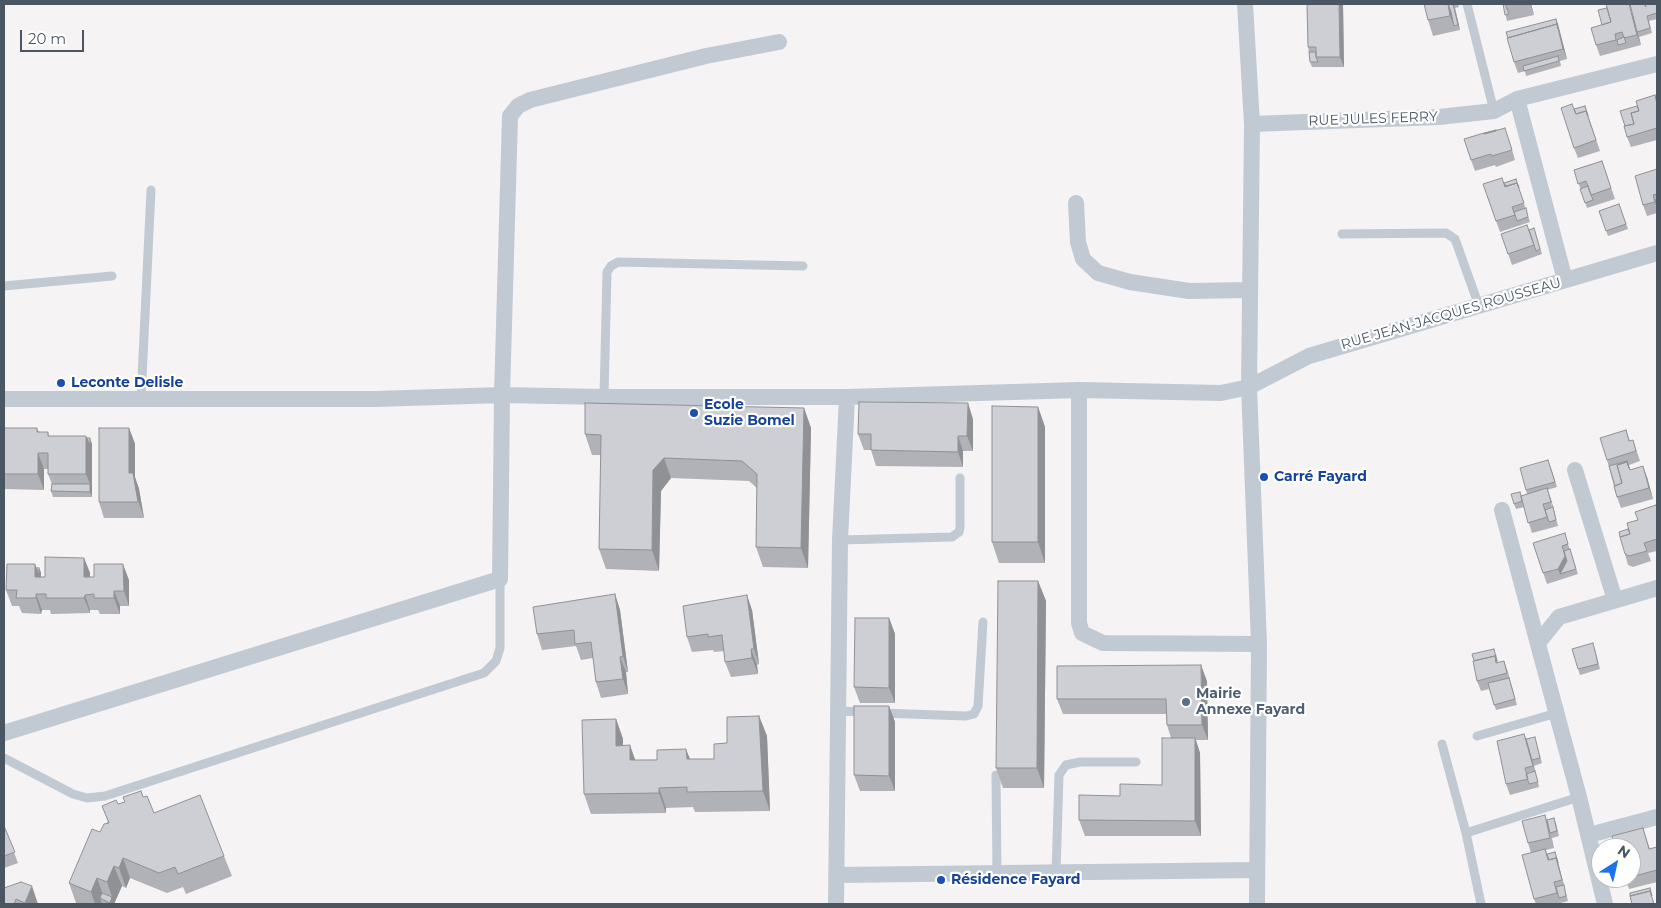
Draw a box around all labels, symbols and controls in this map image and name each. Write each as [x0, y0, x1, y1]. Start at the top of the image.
scale bar [22, 20, 86, 52]
text: 20 m [28, 29, 66, 48]
street label: RUE JULES FERRY [1308, 108, 1438, 130]
street label: RUE JEAN-JACQUES ROUSSEAU [1339, 274, 1563, 354]
place label: Leconte Delisle [71, 375, 183, 391]
marker: Leconte Delisle [55, 377, 67, 389]
place label: Ecole Suzie Bomel [704, 397, 795, 430]
marker: Ecole Suzie Bomel [688, 407, 700, 419]
place label: Carré Fayard [1274, 469, 1367, 485]
marker: Carré Fayard [1258, 471, 1270, 483]
place label: Mairie Annexe Fayard [1196, 686, 1305, 719]
marker: Mairie Annexe Fayard [1180, 696, 1192, 708]
north arrow [1591, 838, 1641, 888]
text: N [1614, 841, 1634, 862]
place label: Résidence Fayard [951, 872, 1081, 888]
marker: Résidence Fayard [935, 874, 947, 886]

